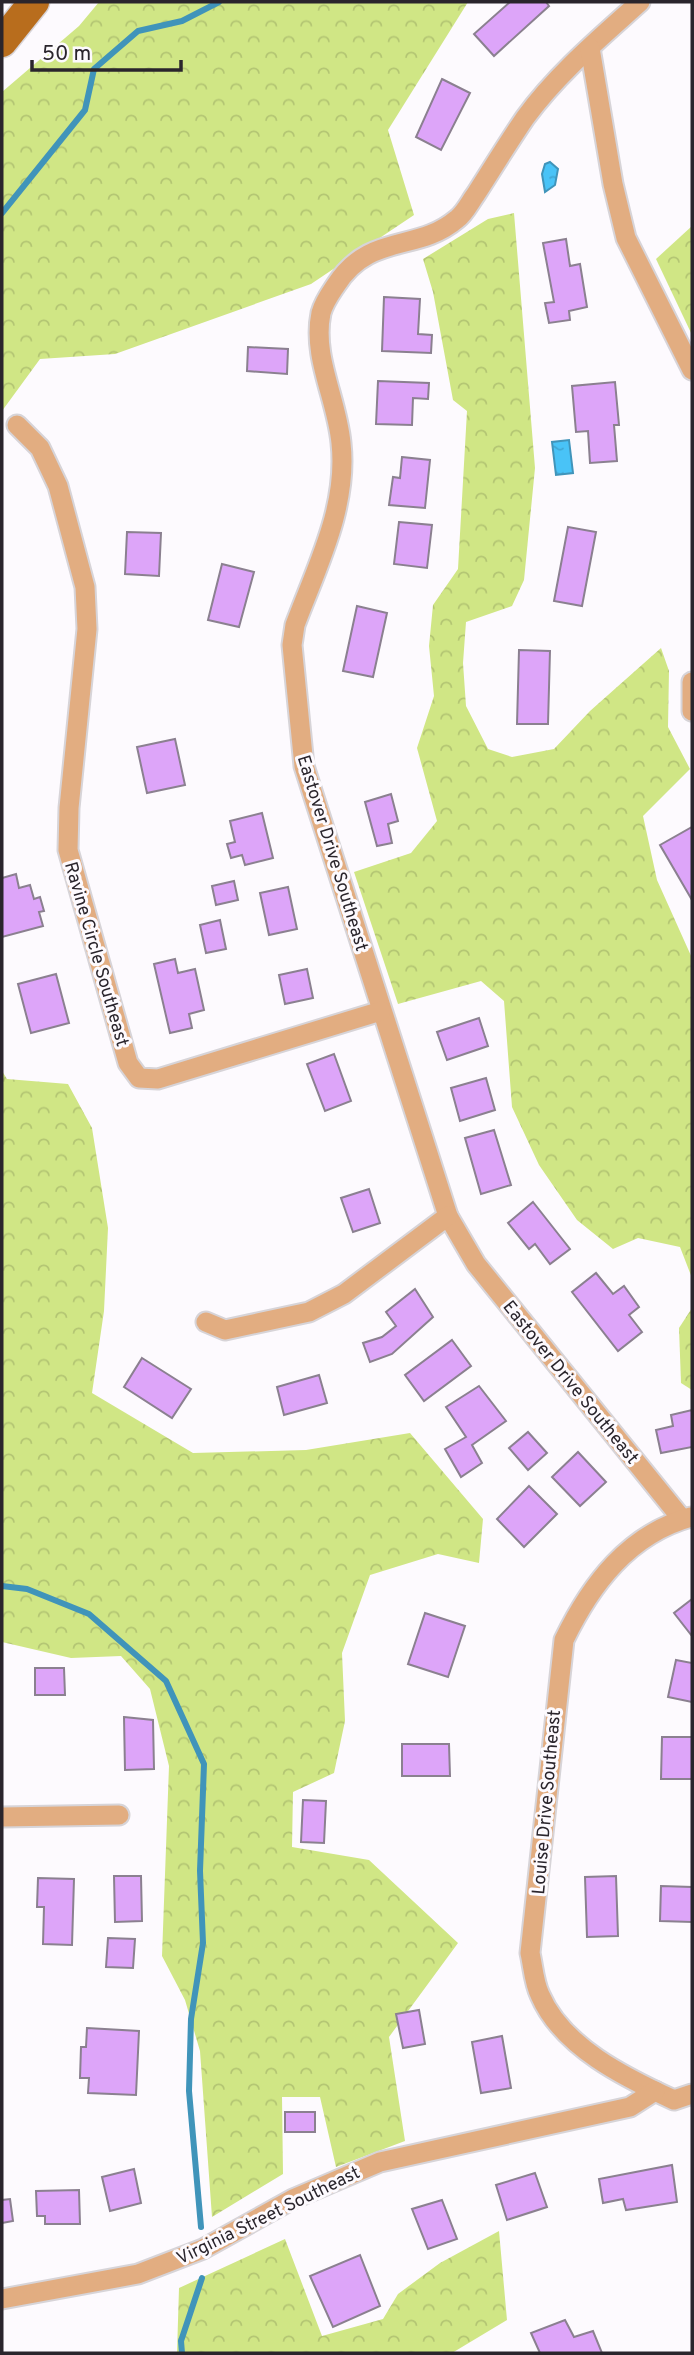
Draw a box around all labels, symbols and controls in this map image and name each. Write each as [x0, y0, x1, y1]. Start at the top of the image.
scale bar [32, 28, 180, 72]
text: 50 m [42, 41, 91, 68]
street label: Eastover Drive Southeast [291, 753, 372, 954]
street label: Ravine Circle Southeast [58, 859, 133, 1050]
street label: Eastover Drive Southeast [497, 1297, 643, 1469]
street label: Louise Drive Southeast [528, 1709, 567, 1896]
street label: Virginia Street Southeast [173, 2162, 364, 2271]

